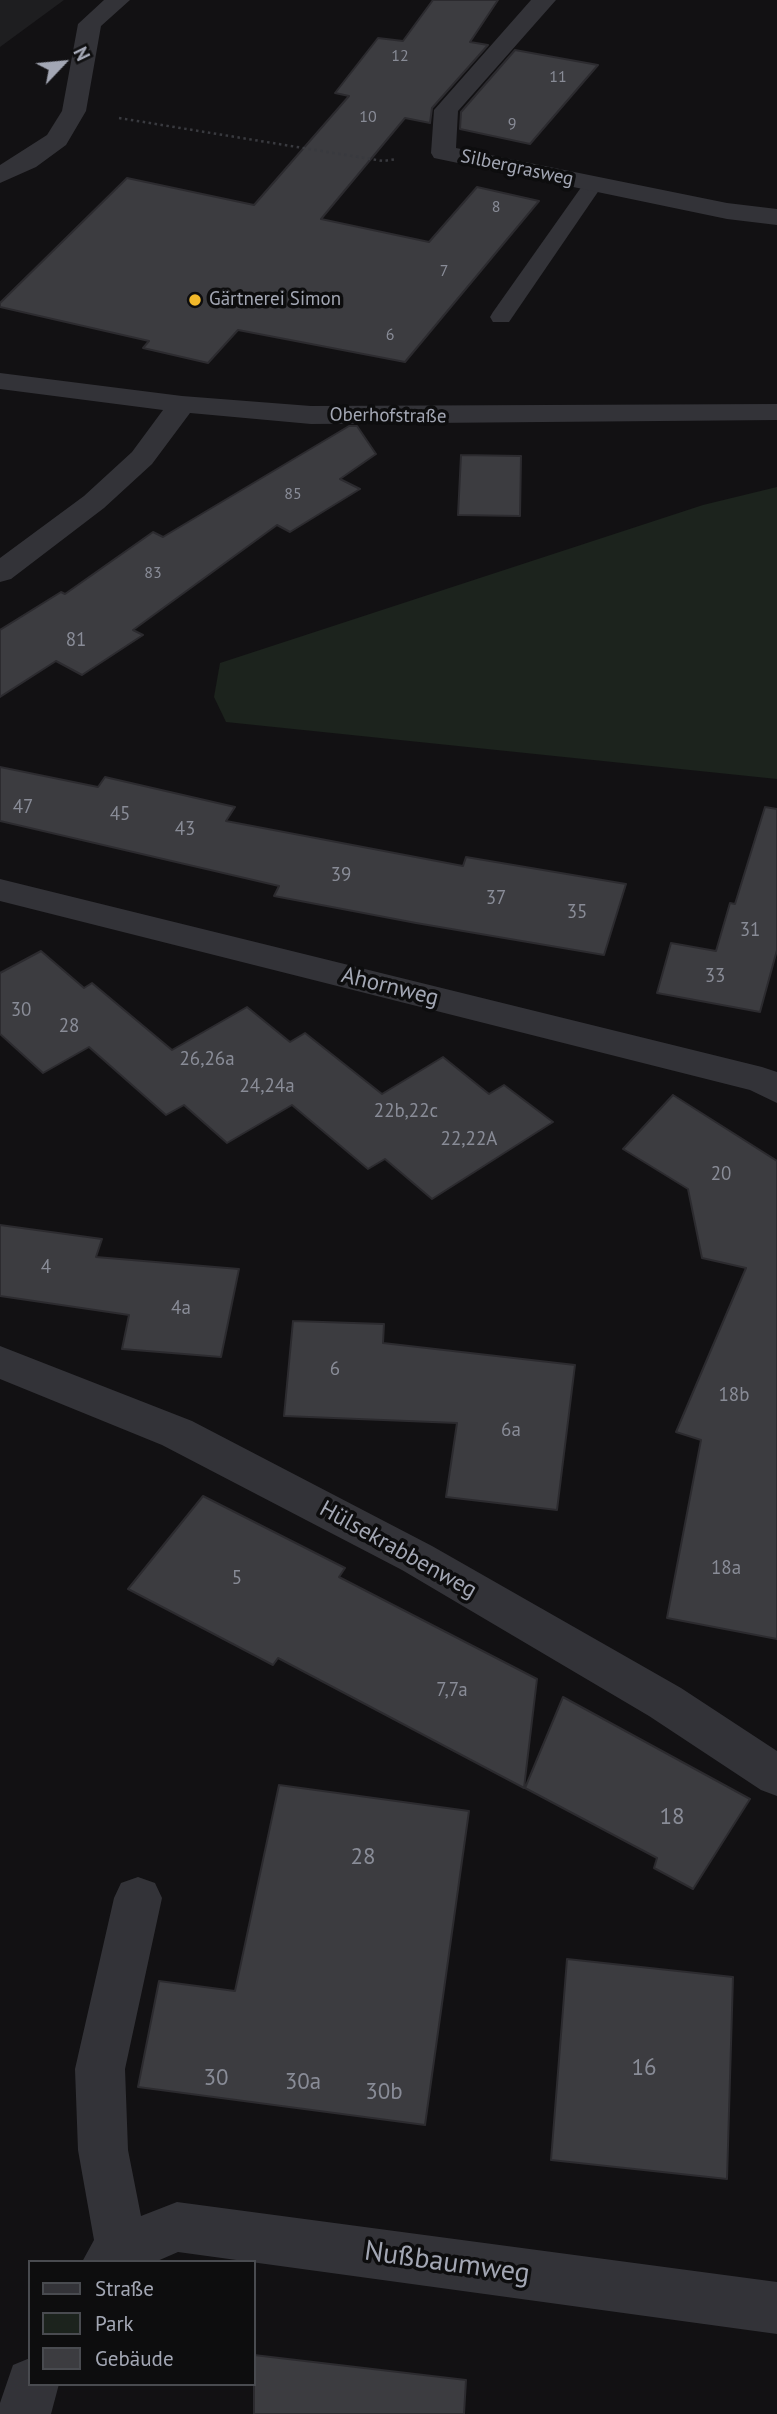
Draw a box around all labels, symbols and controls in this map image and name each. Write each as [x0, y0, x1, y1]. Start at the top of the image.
north arrow [28, 28, 98, 98]
text: N [68, 43, 95, 65]
house number: 12 [391, 46, 409, 66]
house number: 11 [549, 67, 567, 87]
house number: 10 [359, 107, 377, 127]
house number: 9 [508, 114, 516, 134]
street label: Silbergrasweg [459, 145, 575, 191]
house number: 8 [492, 197, 500, 217]
house number: 7 [440, 261, 448, 281]
place label: Gärtnerei Simon [209, 289, 341, 311]
marker: Gärtnerei Simon [187, 292, 203, 308]
house number: 6 [386, 325, 394, 345]
street label: Oberhofstraße [329, 404, 447, 428]
house number: 85 [284, 484, 302, 504]
house number: 83 [144, 563, 162, 583]
house number: 81 [66, 630, 86, 652]
house number: 47 [13, 797, 33, 819]
house number: 45 [110, 804, 130, 826]
house number: 43 [175, 819, 195, 841]
house number: 39 [331, 865, 351, 887]
house number: 37 [486, 888, 506, 910]
house number: 35 [567, 902, 587, 924]
house number: 31 [740, 920, 760, 942]
street label: Ahornweg [339, 962, 441, 1012]
house number: 33 [705, 966, 725, 988]
house number: 30 [11, 1000, 31, 1022]
house number: 28 [59, 1016, 79, 1038]
house number: 26,26a [179, 1049, 235, 1071]
house number: 24,24a [239, 1076, 295, 1098]
house number: 22b,22c [374, 1101, 438, 1123]
house number: 22,22A [441, 1129, 497, 1151]
house number: 20 [711, 1164, 731, 1186]
house number: 4 [41, 1257, 51, 1279]
house number: 4a [171, 1298, 191, 1320]
house number: 6 [330, 1359, 340, 1381]
house number: 18b [719, 1385, 749, 1407]
house number: 6a [501, 1420, 521, 1442]
street label: Hülsekrabbenweg [314, 1495, 482, 1605]
house number: 18a [711, 1558, 741, 1580]
house number: 5 [232, 1568, 242, 1590]
house number: 7,7a [436, 1680, 468, 1702]
house number: 18 [659, 1803, 685, 1831]
house number: 28 [350, 1843, 376, 1871]
house number: 16 [631, 2054, 657, 2082]
house number: 30 [203, 2064, 229, 2092]
house number: 30a [285, 2068, 321, 2096]
house number: 30b [365, 2078, 403, 2106]
street label: Nußbaumweg [362, 2235, 532, 2291]
legend [28, 2260, 256, 2386]
text: Straße [95, 2275, 154, 2302]
text: Park [95, 2310, 134, 2337]
text: Gebäude [95, 2345, 174, 2372]

